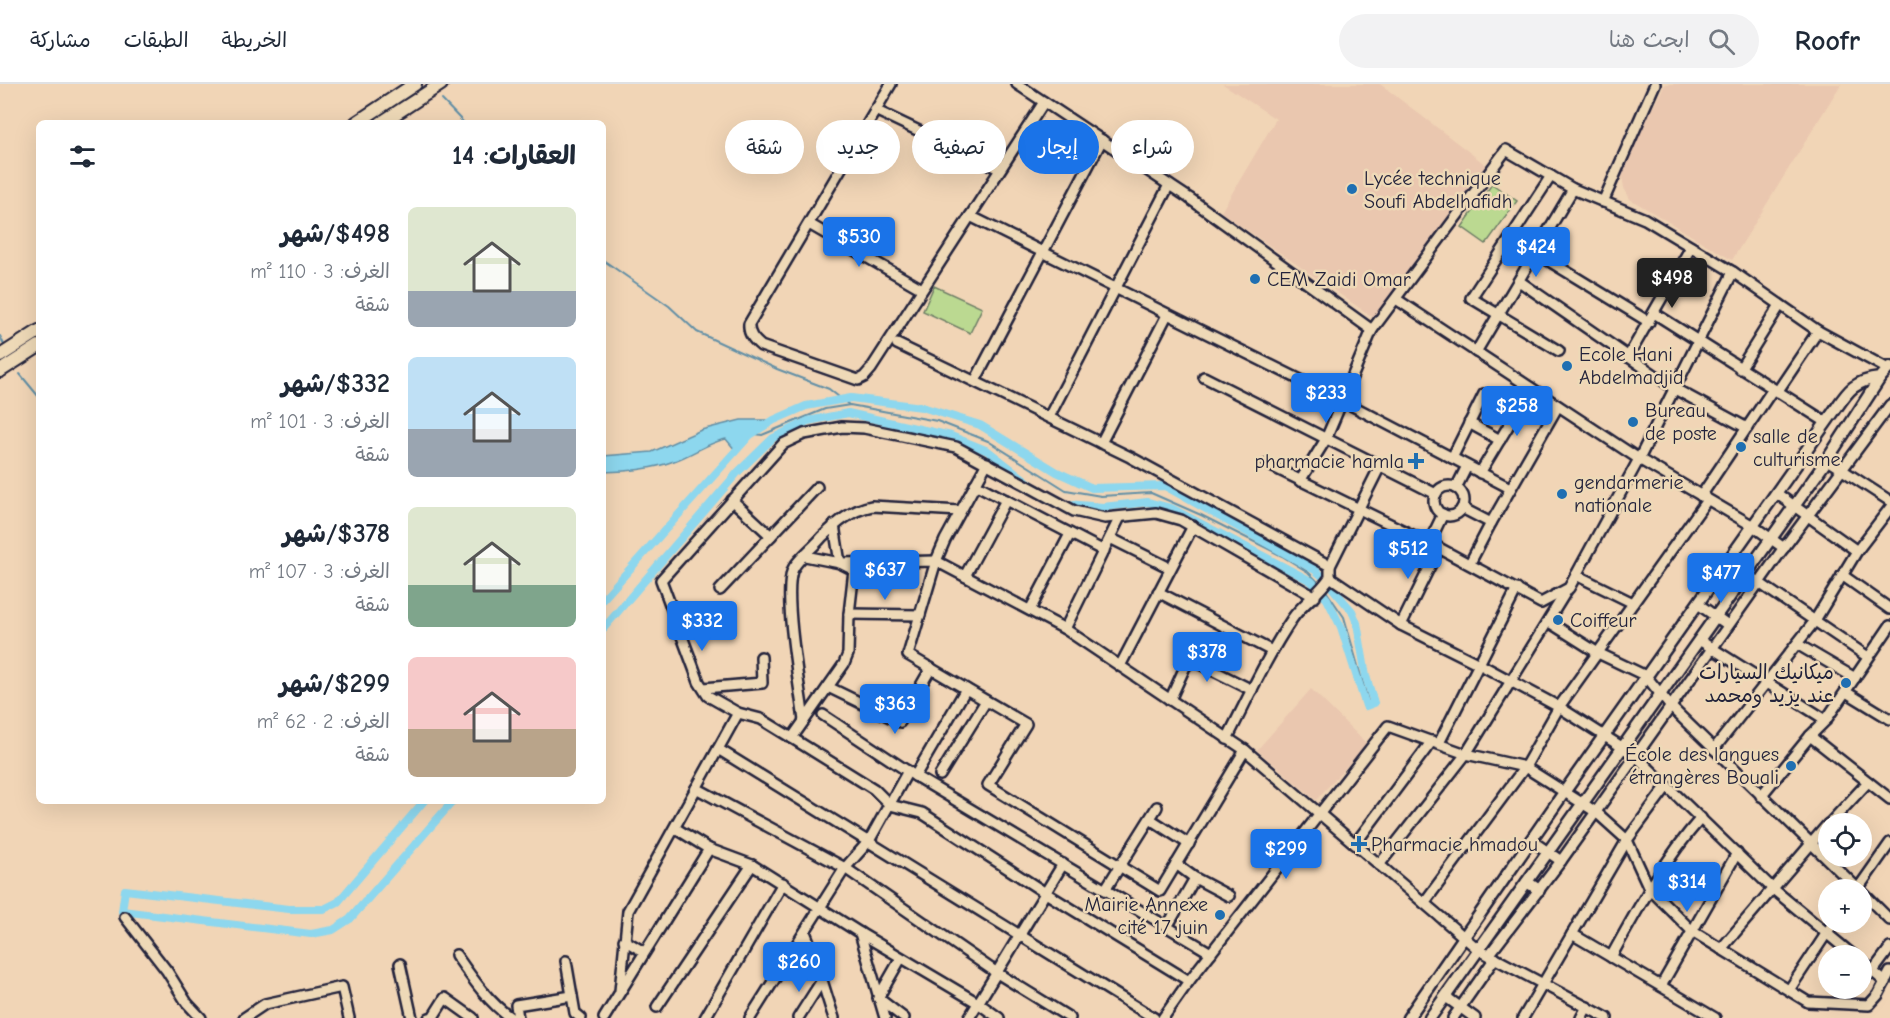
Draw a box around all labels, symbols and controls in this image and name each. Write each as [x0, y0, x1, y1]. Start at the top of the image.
search box [1339, 14, 1759, 68]
icon: search [1705, 25, 1738, 58]
text: Roofr [1795, 25, 1860, 57]
text: ابحث هنا [1609, 27, 1690, 53]
text: مشاركة [30, 28, 91, 52]
text: الطبقات [124, 28, 189, 52]
text: الخريطة [222, 28, 287, 52]
chip: شقة [725, 120, 804, 174]
chip: جديد [816, 120, 900, 174]
chip: تصفية [912, 120, 1006, 174]
chip: إيجار [1018, 120, 1099, 174]
chip: شراء [1111, 120, 1194, 174]
icon: filters [66, 140, 99, 173]
text: العقارات: 14 [452, 141, 576, 171]
place label: Lycée technique Soufi Abdelhafidh [1364, 167, 1512, 213]
marker: Lycée technique Soufi Abdelhafidh [1345, 182, 1359, 196]
pin: $530 [823, 217, 895, 268]
text: $498/شهر [281, 219, 390, 249]
text: $530 [837, 225, 881, 248]
pin: $424 [1500, 227, 1572, 278]
icon: home [456, 231, 528, 303]
text: $424 [1516, 235, 1556, 258]
pin: $498 [1636, 258, 1708, 309]
text: الغرف: 3 · 110 m² [250, 260, 390, 283]
text: $498 [1651, 266, 1693, 289]
place label: CEM Zaidi Omar [1267, 268, 1411, 291]
marker: CEM Zaidi Omar [1248, 272, 1262, 286]
text: شقة [355, 293, 390, 316]
place label: Ecole Hani Abdelmadjid [1579, 343, 1684, 389]
marker: Ecole Hani Abdelmadjid [1560, 359, 1574, 373]
text: $332/شهر [281, 369, 390, 399]
pin: $233 [1290, 373, 1362, 424]
icon: home [456, 381, 528, 453]
text: $233 [1305, 381, 1347, 404]
pin: $258 [1481, 386, 1553, 437]
text: $258 [1496, 394, 1538, 417]
place label: Bureau de poste [1645, 399, 1717, 445]
text: الغرف: 3 · 101 m² [250, 410, 390, 433]
marker: Bureau de poste [1626, 415, 1640, 429]
place label: salle de culturisme [1753, 425, 1841, 471]
marker: salle de culturisme [1734, 440, 1748, 454]
text: شقة [355, 443, 390, 466]
place label: pharmacie hamla [1254, 450, 1404, 473]
marker: pharmacie hamla [1409, 454, 1423, 468]
place label: gendarmerie nationale [1574, 471, 1684, 517]
marker: gendarmerie nationale [1555, 487, 1569, 501]
text: $378/شهر [283, 519, 390, 549]
pin: $512 [1372, 529, 1444, 580]
icon: home [456, 531, 528, 603]
text: $512 [1388, 537, 1428, 560]
pin: $637 [849, 550, 921, 601]
pin: $477 [1685, 553, 1757, 604]
text: $637 [864, 558, 906, 581]
text: الغرف: 3 · 107 m² [249, 560, 390, 583]
text: $477 [1701, 561, 1741, 584]
text: شقة [355, 593, 390, 616]
pin: $332 [666, 601, 738, 652]
text: $332 [681, 609, 723, 632]
place label: Coiffeur [1570, 609, 1636, 632]
marker: Coiffeur [1551, 613, 1565, 627]
pin: $378 [1171, 632, 1243, 683]
text: $378 [1187, 640, 1227, 663]
place label: ميكانيك السيارات عند يزيد ومحمد [1699, 661, 1834, 708]
text: $299/شهر [280, 669, 390, 699]
marker: ميكانيك السيارات عند يزيد ومحمد [1839, 676, 1853, 690]
icon: home [456, 681, 528, 753]
pin: $363 [859, 684, 931, 735]
text: $363 [874, 692, 916, 715]
text: الغرف: 2 · 62 m² [257, 710, 390, 733]
text: شقة [355, 743, 390, 766]
place label: École des langues étrangères Bouali [1625, 743, 1779, 789]
marker: École des langues étrangères Bouali [1784, 759, 1798, 773]
map controls [1818, 813, 1872, 999]
button: locate [1818, 813, 1872, 867]
pin: $299 [1250, 829, 1322, 880]
place label: Pharmacie hmadou [1371, 833, 1538, 856]
text: $299 [1265, 837, 1307, 860]
marker: Pharmacie hmadou [1352, 837, 1366, 851]
pin: $314 [1651, 862, 1723, 913]
text: $314 [1668, 870, 1706, 893]
button: + [1818, 879, 1872, 933]
place label: Mairie Annexe cité 17 juin [1084, 893, 1208, 939]
marker: Mairie Annexe cité 17 juin [1213, 908, 1227, 922]
pin: $260 [763, 942, 835, 993]
button: − [1818, 945, 1872, 999]
text: $260 [777, 950, 821, 973]

